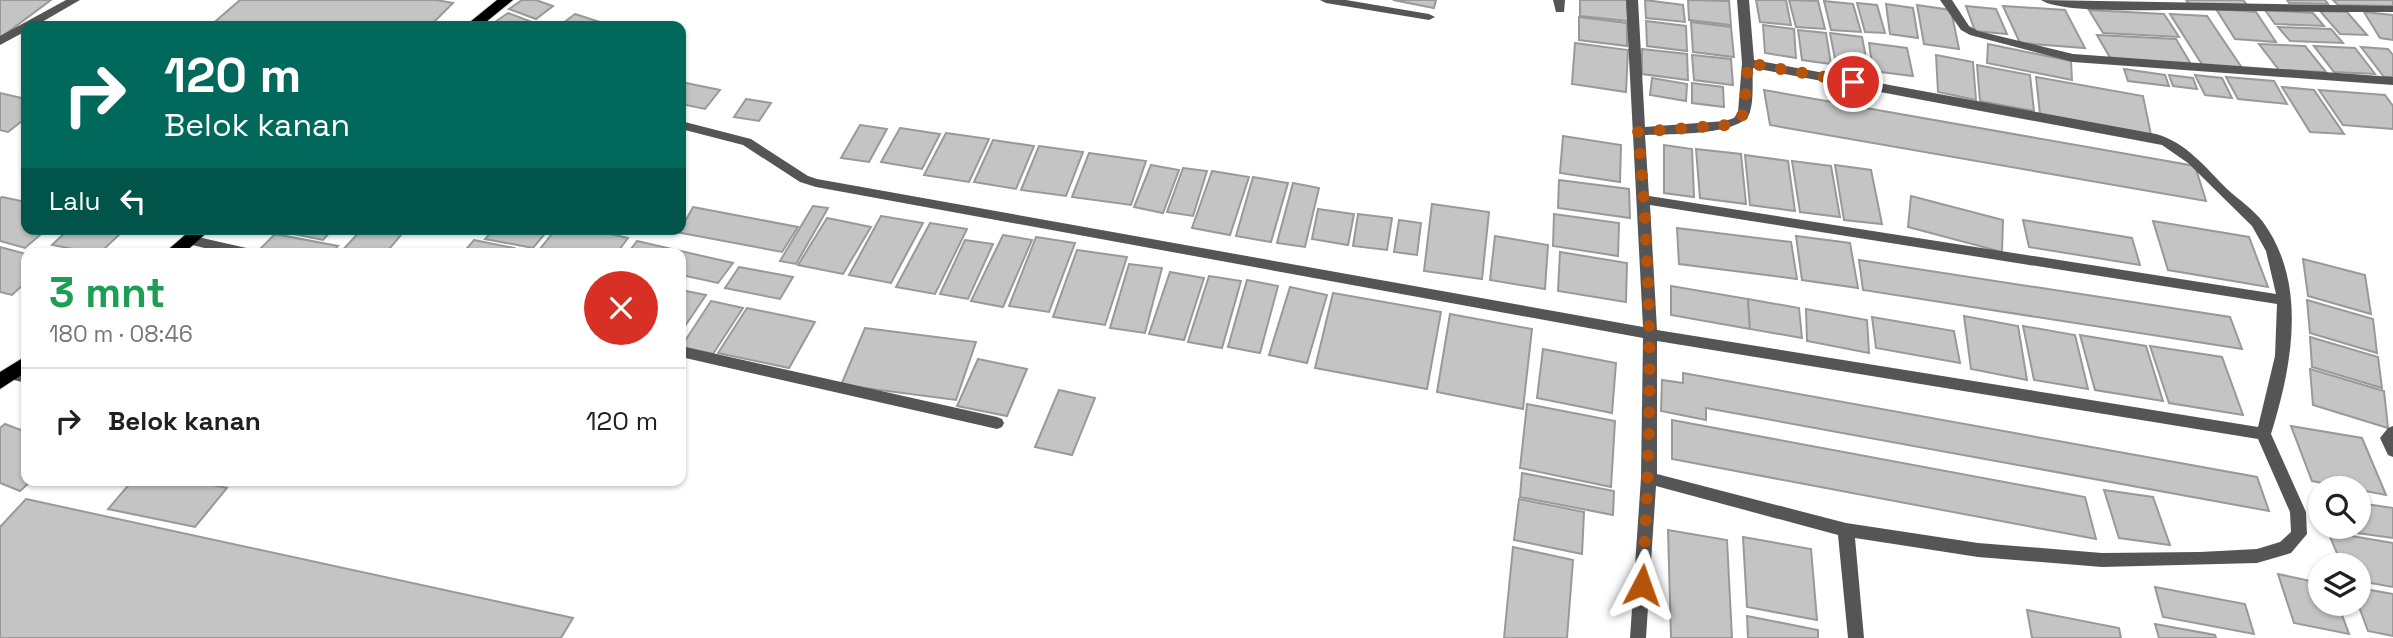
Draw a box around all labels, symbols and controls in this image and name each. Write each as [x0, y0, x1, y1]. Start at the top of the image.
text: 120 m [164, 44, 301, 106]
icon: right [49, 49, 140, 140]
pin [1823, 52, 1883, 112]
icon: arrive [1834, 63, 1872, 101]
text: Belok kanan [164, 105, 350, 145]
icon: left [114, 182, 152, 220]
text: Lalu [49, 184, 100, 218]
text: 3 mnt [49, 266, 166, 319]
button: close [584, 271, 658, 345]
text: 180 m · 08:46 [49, 319, 193, 349]
icon: right [49, 402, 87, 440]
text: Belok kanan [108, 404, 261, 438]
text: 120 m [586, 404, 658, 438]
map controls [2308, 476, 2371, 616]
button: search [2308, 476, 2371, 539]
position arrow [1605, 548, 1679, 622]
button: layers [2308, 553, 2371, 616]

